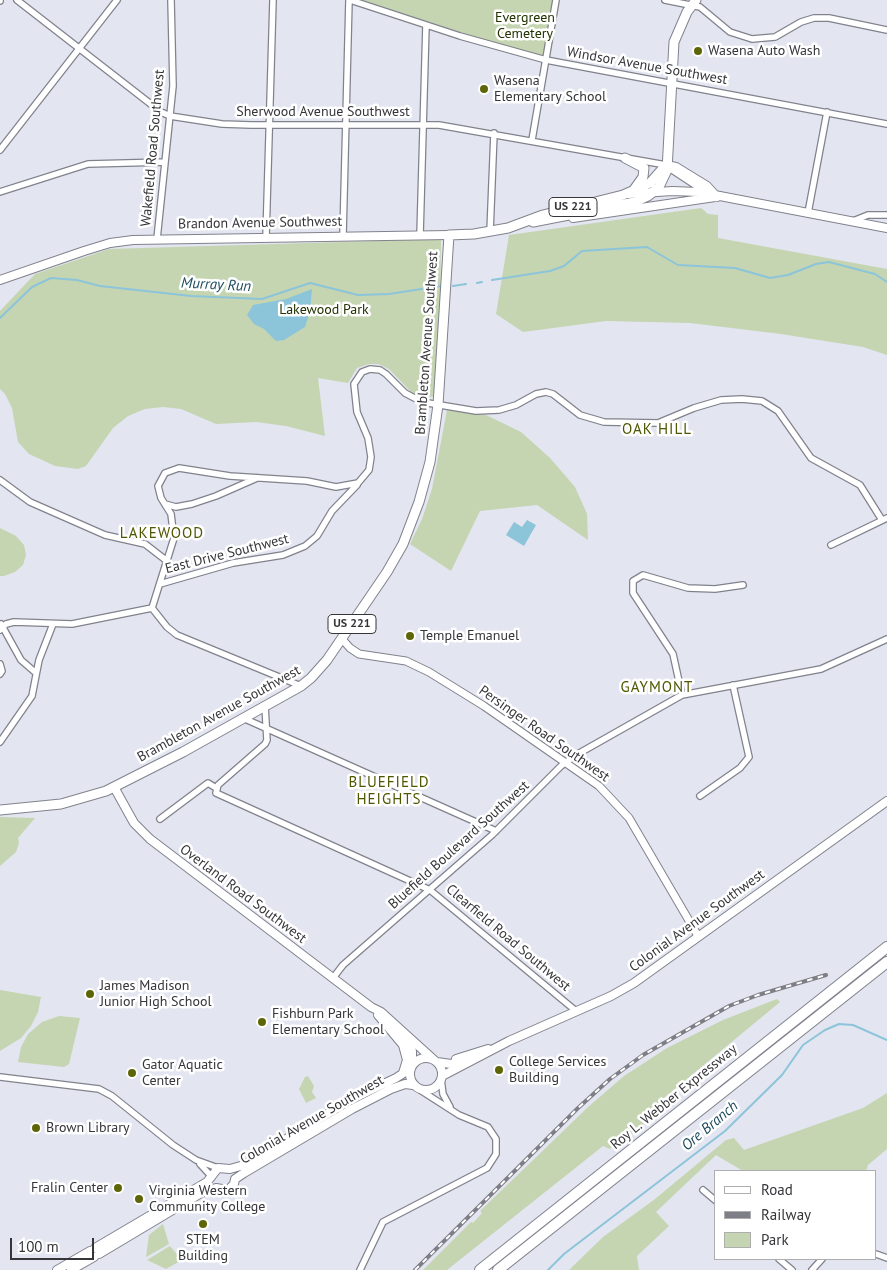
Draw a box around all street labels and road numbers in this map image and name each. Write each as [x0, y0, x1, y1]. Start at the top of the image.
street label: Windsor Avenue Southwest [565, 44, 729, 88]
street label: Wakefield Road Southwest [138, 69, 168, 227]
street label: Sherwood Avenue Southwest [236, 104, 410, 120]
road number: US 221 [549, 198, 597, 216]
street label: Brandon Avenue Southwest [178, 213, 342, 233]
street label: Brambleton Avenue Southwest [412, 251, 442, 435]
street label: East Drive Southwest [163, 531, 291, 577]
road number: US 221 [328, 614, 376, 634]
street label: Brambleton Avenue Southwest [135, 662, 303, 766]
street label: Persinger Road Southwest [475, 682, 613, 786]
street label: Bluefield Boulevard Southwest [385, 777, 533, 913]
street label: Overland Road Southwest [176, 841, 310, 947]
street label: Colonial Avenue Southwest [626, 866, 768, 976]
street label: Clearfield Road Southwest [442, 881, 574, 995]
street label: Roy L. Webber Expressway [607, 1041, 741, 1153]
street label: Colonial Avenue Southwest [237, 1072, 387, 1168]

